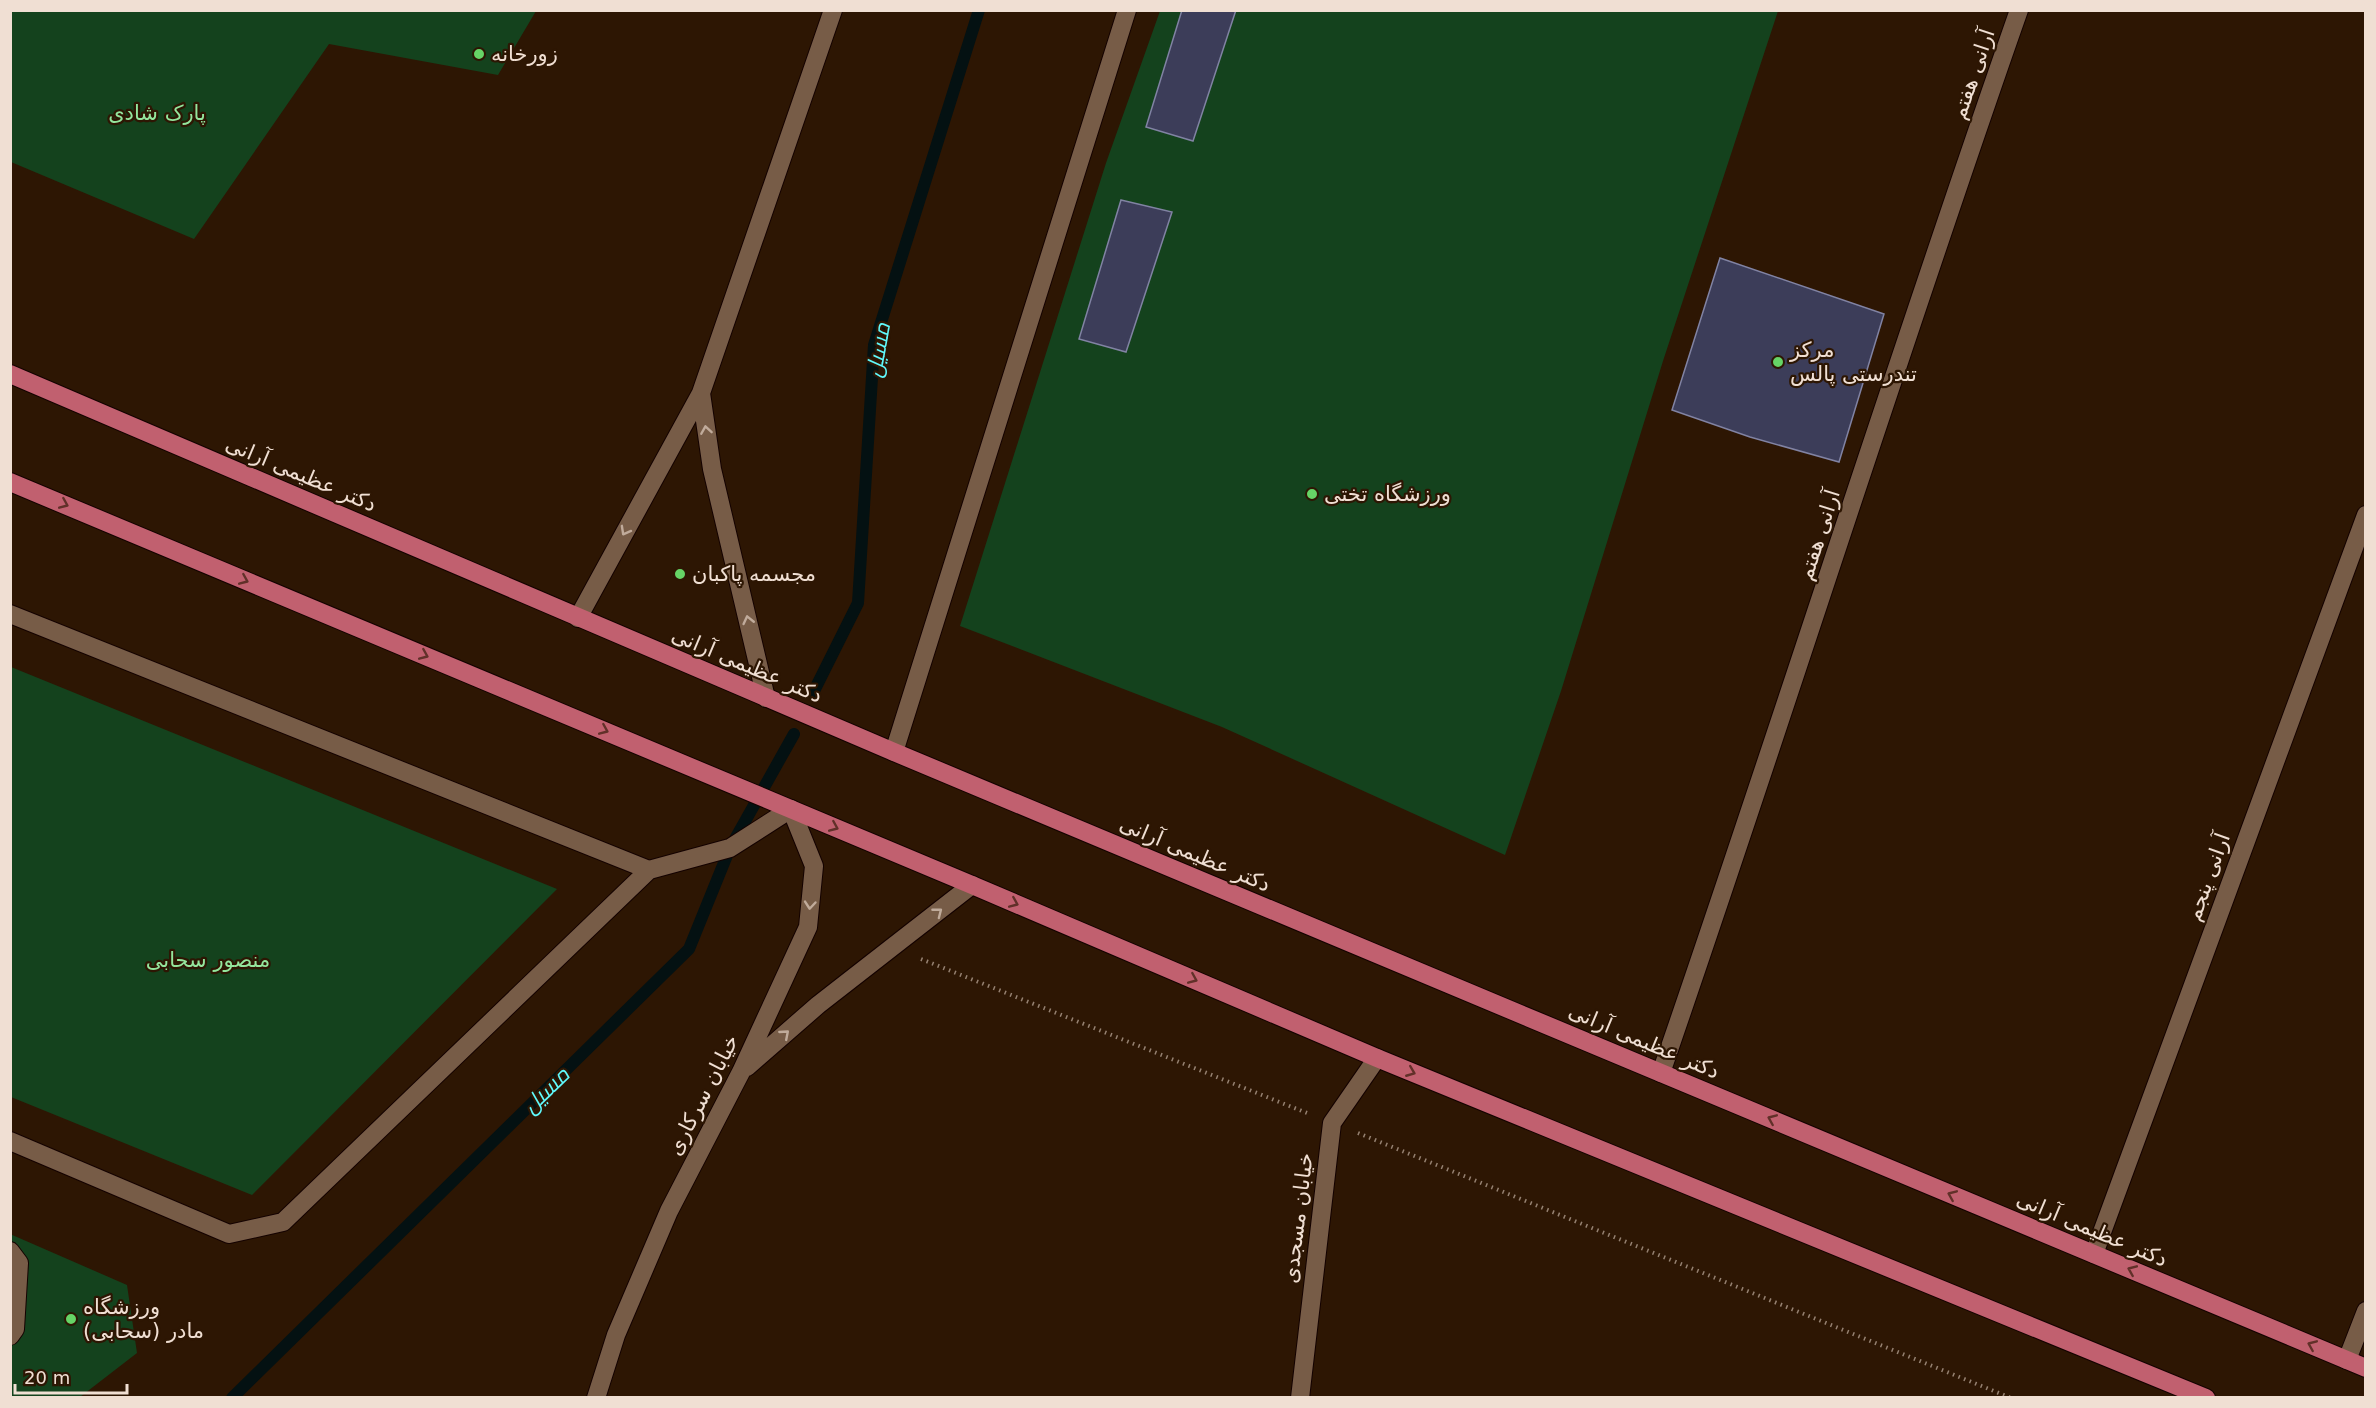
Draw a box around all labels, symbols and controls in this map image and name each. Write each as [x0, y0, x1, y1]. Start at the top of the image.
street label: آرانی هفتم [1945, 24, 2001, 123]
place label: زورخانه [491, 42, 558, 66]
marker: زورخانه [472, 47, 486, 61]
park label: پارک شادی [108, 101, 206, 125]
water label: مسیل [861, 320, 896, 379]
place label: مرکز تندرستی پالس [1789, 338, 1917, 386]
marker: مرکز تندرستی پالس [1771, 355, 1785, 369]
one-way arrow [701, 425, 713, 434]
street label: دکتر عظیمی آرانی [222, 430, 380, 517]
place label: ورزشگاه تختی [1324, 482, 1451, 506]
street label: آرانی هفتم [1792, 485, 1846, 584]
marker: ورزشگاه تختی [1305, 487, 1319, 501]
one-way arrow [58, 497, 69, 509]
one-way arrow [621, 525, 633, 535]
place label: مجسمه پاکبان [692, 562, 816, 586]
marker: مجسمه پاکبان [673, 567, 687, 581]
one-way arrow [238, 573, 249, 585]
one-way arrow [742, 616, 755, 626]
street label: دکتر عظیمی آرانی [668, 621, 826, 708]
one-way arrow [418, 648, 429, 660]
one-way arrow [598, 723, 609, 735]
street label: دکتر عظیمی آرانی [1116, 810, 1274, 897]
one-way arrow [828, 820, 839, 832]
street label: آرانی پنجم [2180, 828, 2236, 924]
one-way arrow [1008, 895, 1019, 907]
one-way arrow [804, 900, 817, 909]
one-way arrow [931, 909, 942, 920]
park label: منصور سحابی [146, 948, 270, 972]
one-way arrow [1187, 972, 1198, 984]
street label: دکتر عظیمی آرانی [1565, 997, 1723, 1084]
one-way arrow [778, 1030, 789, 1041]
street label: خیابان سرکاری [662, 1031, 744, 1159]
water label: مسیل [518, 1061, 576, 1119]
one-way arrow [1405, 1065, 1416, 1077]
one-way arrow [1767, 1114, 1778, 1126]
street label: خیابان مسجدی [1278, 1151, 1318, 1285]
street label: دکتر عظیمی آرانی [2013, 1185, 2171, 1272]
one-way arrow [1947, 1190, 1958, 1202]
one-way arrow [2127, 1265, 2138, 1277]
place label: ورزشگاه مادر (سحابی) [83, 1295, 204, 1343]
marker: ورزشگاه مادر (سحابی) [64, 1312, 78, 1326]
one-way arrow [2307, 1340, 2318, 1352]
scale bar [15, 1357, 128, 1395]
text: 20 m [24, 1367, 70, 1388]

